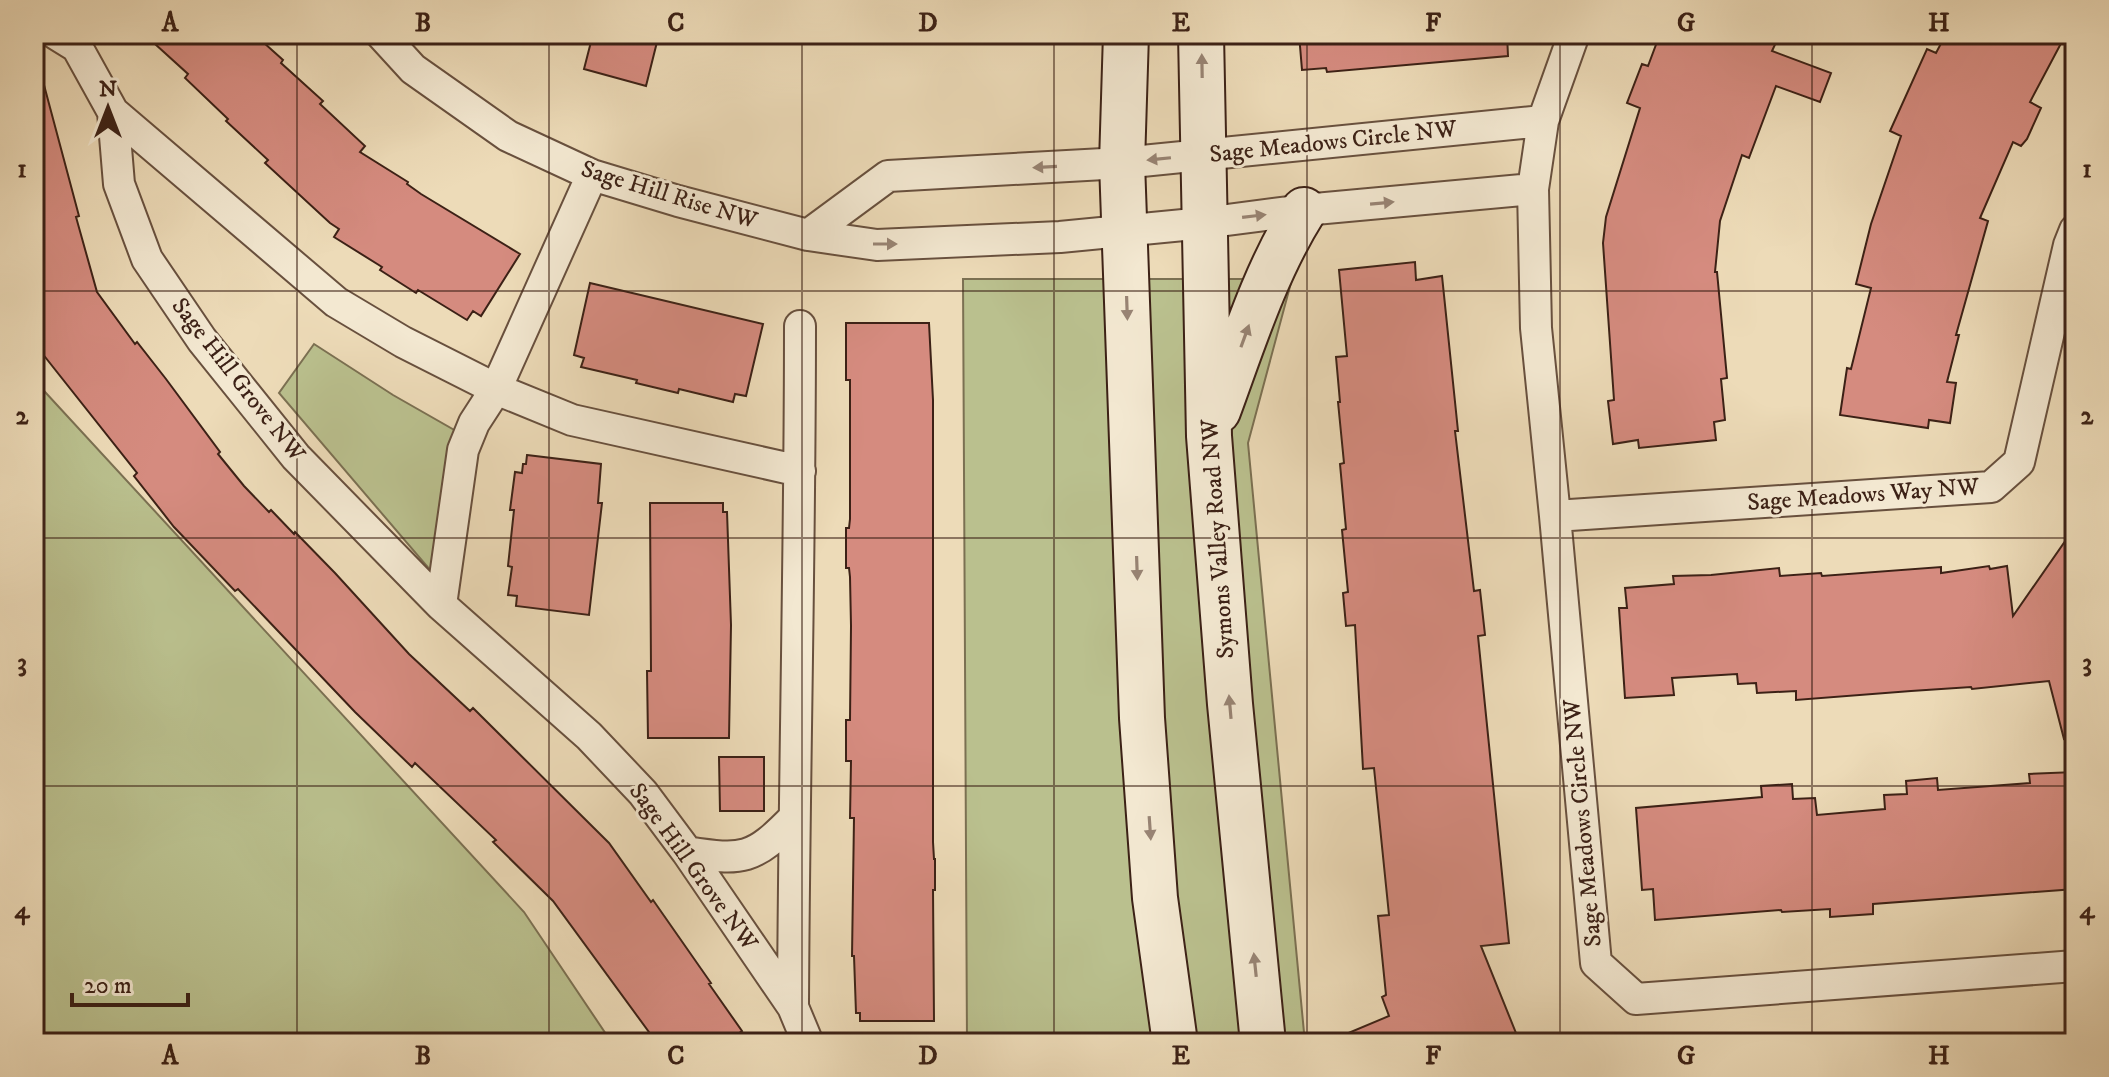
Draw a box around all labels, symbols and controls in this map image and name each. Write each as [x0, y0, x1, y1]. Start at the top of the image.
text: A [161, 7, 180, 40]
text: B [415, 7, 431, 40]
text: C [667, 7, 685, 40]
text: D [918, 7, 938, 40]
text: E [1172, 7, 1190, 40]
text: F [1425, 7, 1442, 40]
text: G [1677, 7, 1695, 40]
text: H [1928, 7, 1950, 40]
one-way arrow [1195, 53, 1208, 78]
north arrow [68, 68, 148, 148]
text: N [99, 76, 117, 103]
street label: Sage Meadows Circle NW [1208, 114, 1459, 170]
text: 1 [17, 153, 27, 186]
one-way arrow [1146, 153, 1171, 166]
text: 1 [2082, 153, 2092, 186]
street label: Sage Hill Rise NW [577, 154, 762, 236]
one-way arrow [1032, 161, 1057, 174]
one-way arrow [1370, 196, 1395, 209]
one-way arrow [1242, 210, 1267, 223]
one-way arrow [873, 238, 898, 250]
street label: Sage Hill Grove NW [165, 292, 312, 469]
one-way arrow [1120, 296, 1133, 321]
one-way arrow [1240, 324, 1252, 348]
text: 2 [16, 400, 30, 433]
text: 2 [2081, 400, 2095, 433]
street label: Symons Valley Road NW [1195, 417, 1241, 660]
street label: Sage Meadows Way NW [1746, 472, 1981, 518]
one-way arrow [1130, 556, 1143, 581]
text: 3 [17, 647, 27, 680]
text: 3 [2082, 647, 2092, 680]
one-way arrow [1223, 694, 1236, 719]
street label: Sage Meadows Circle NW [1557, 697, 1609, 948]
street label: Sage Hill Grove NW [622, 777, 765, 958]
one-way arrow [1144, 816, 1157, 841]
text: 4 [15, 894, 31, 927]
text: 4 [2080, 894, 2096, 927]
one-way arrow [1248, 952, 1261, 977]
scale bar [72, 957, 188, 1007]
text: 20 m [84, 971, 132, 1001]
text: A [161, 1040, 180, 1073]
text: B [415, 1040, 431, 1073]
text: C [667, 1040, 685, 1073]
text: D [918, 1040, 938, 1073]
text: E [1172, 1040, 1190, 1073]
text: F [1425, 1040, 1442, 1073]
text: G [1677, 1040, 1695, 1073]
text: H [1928, 1040, 1950, 1073]

